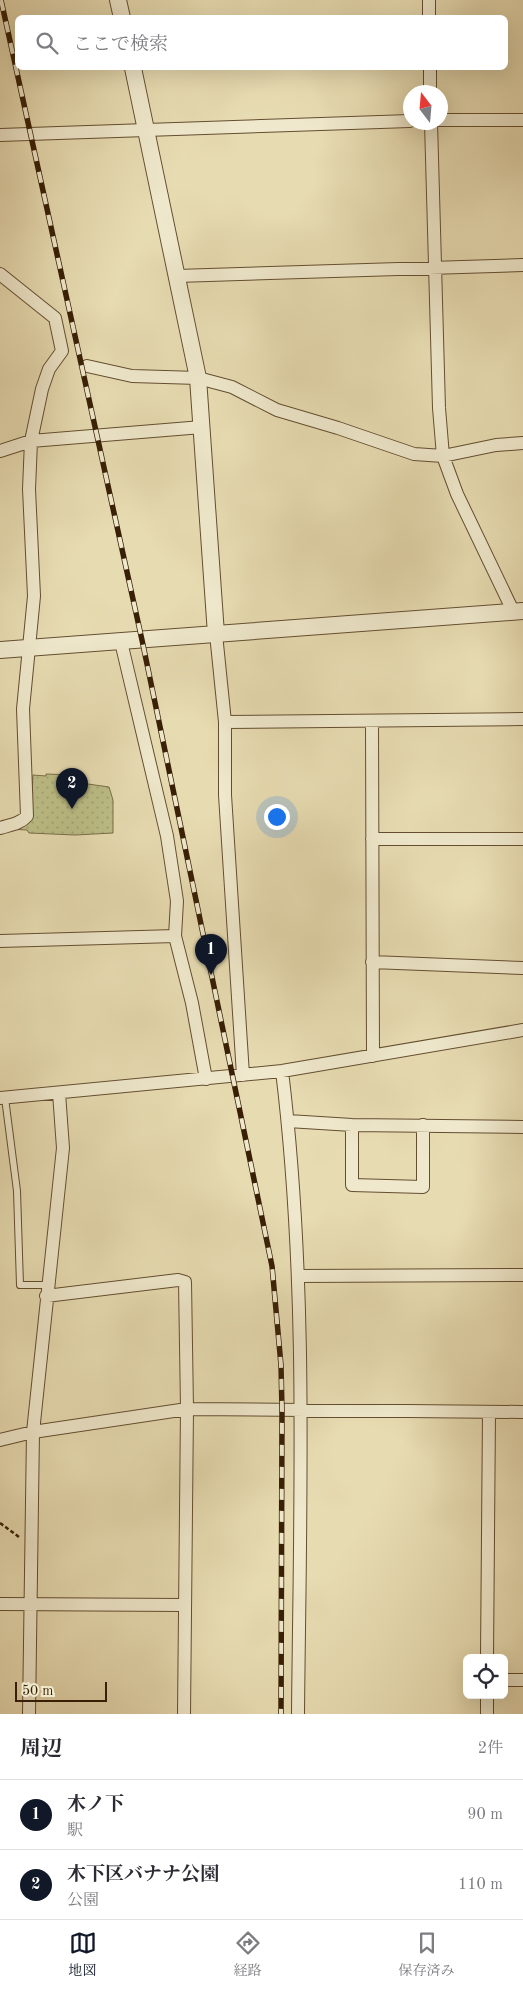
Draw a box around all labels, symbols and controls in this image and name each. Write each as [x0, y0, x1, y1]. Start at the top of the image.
search box [15, 15, 508, 70]
icon: search [33, 29, 61, 57]
text: ここで検索 [73, 36, 168, 55]
north arrow [403, 85, 448, 130]
pin: 2 [56, 768, 88, 809]
your location [264, 804, 290, 830]
pin: 1 [195, 934, 227, 975]
map controls [463, 1654, 508, 1699]
button: locate [463, 1654, 508, 1699]
scale bar [15, 1679, 108, 1702]
text: 50 m [22, 1684, 53, 1698]
text: 周辺 [20, 1739, 62, 1760]
text: 2件 [478, 1741, 503, 1757]
text: 木ノ下 [67, 1796, 124, 1815]
text: 1 [31, 1807, 41, 1823]
text: 90 m [467, 1807, 503, 1823]
text: 駅 [67, 1823, 83, 1839]
text: 木下区バナナ公園 [67, 1866, 219, 1885]
text: 2 [31, 1877, 41, 1893]
text: 110 m [458, 1877, 503, 1893]
text: 公園 [67, 1893, 99, 1909]
tab: 地図 [69, 1929, 97, 1980]
tab: 経路 [234, 1929, 262, 1980]
tab: 保存済み [399, 1929, 455, 1980]

